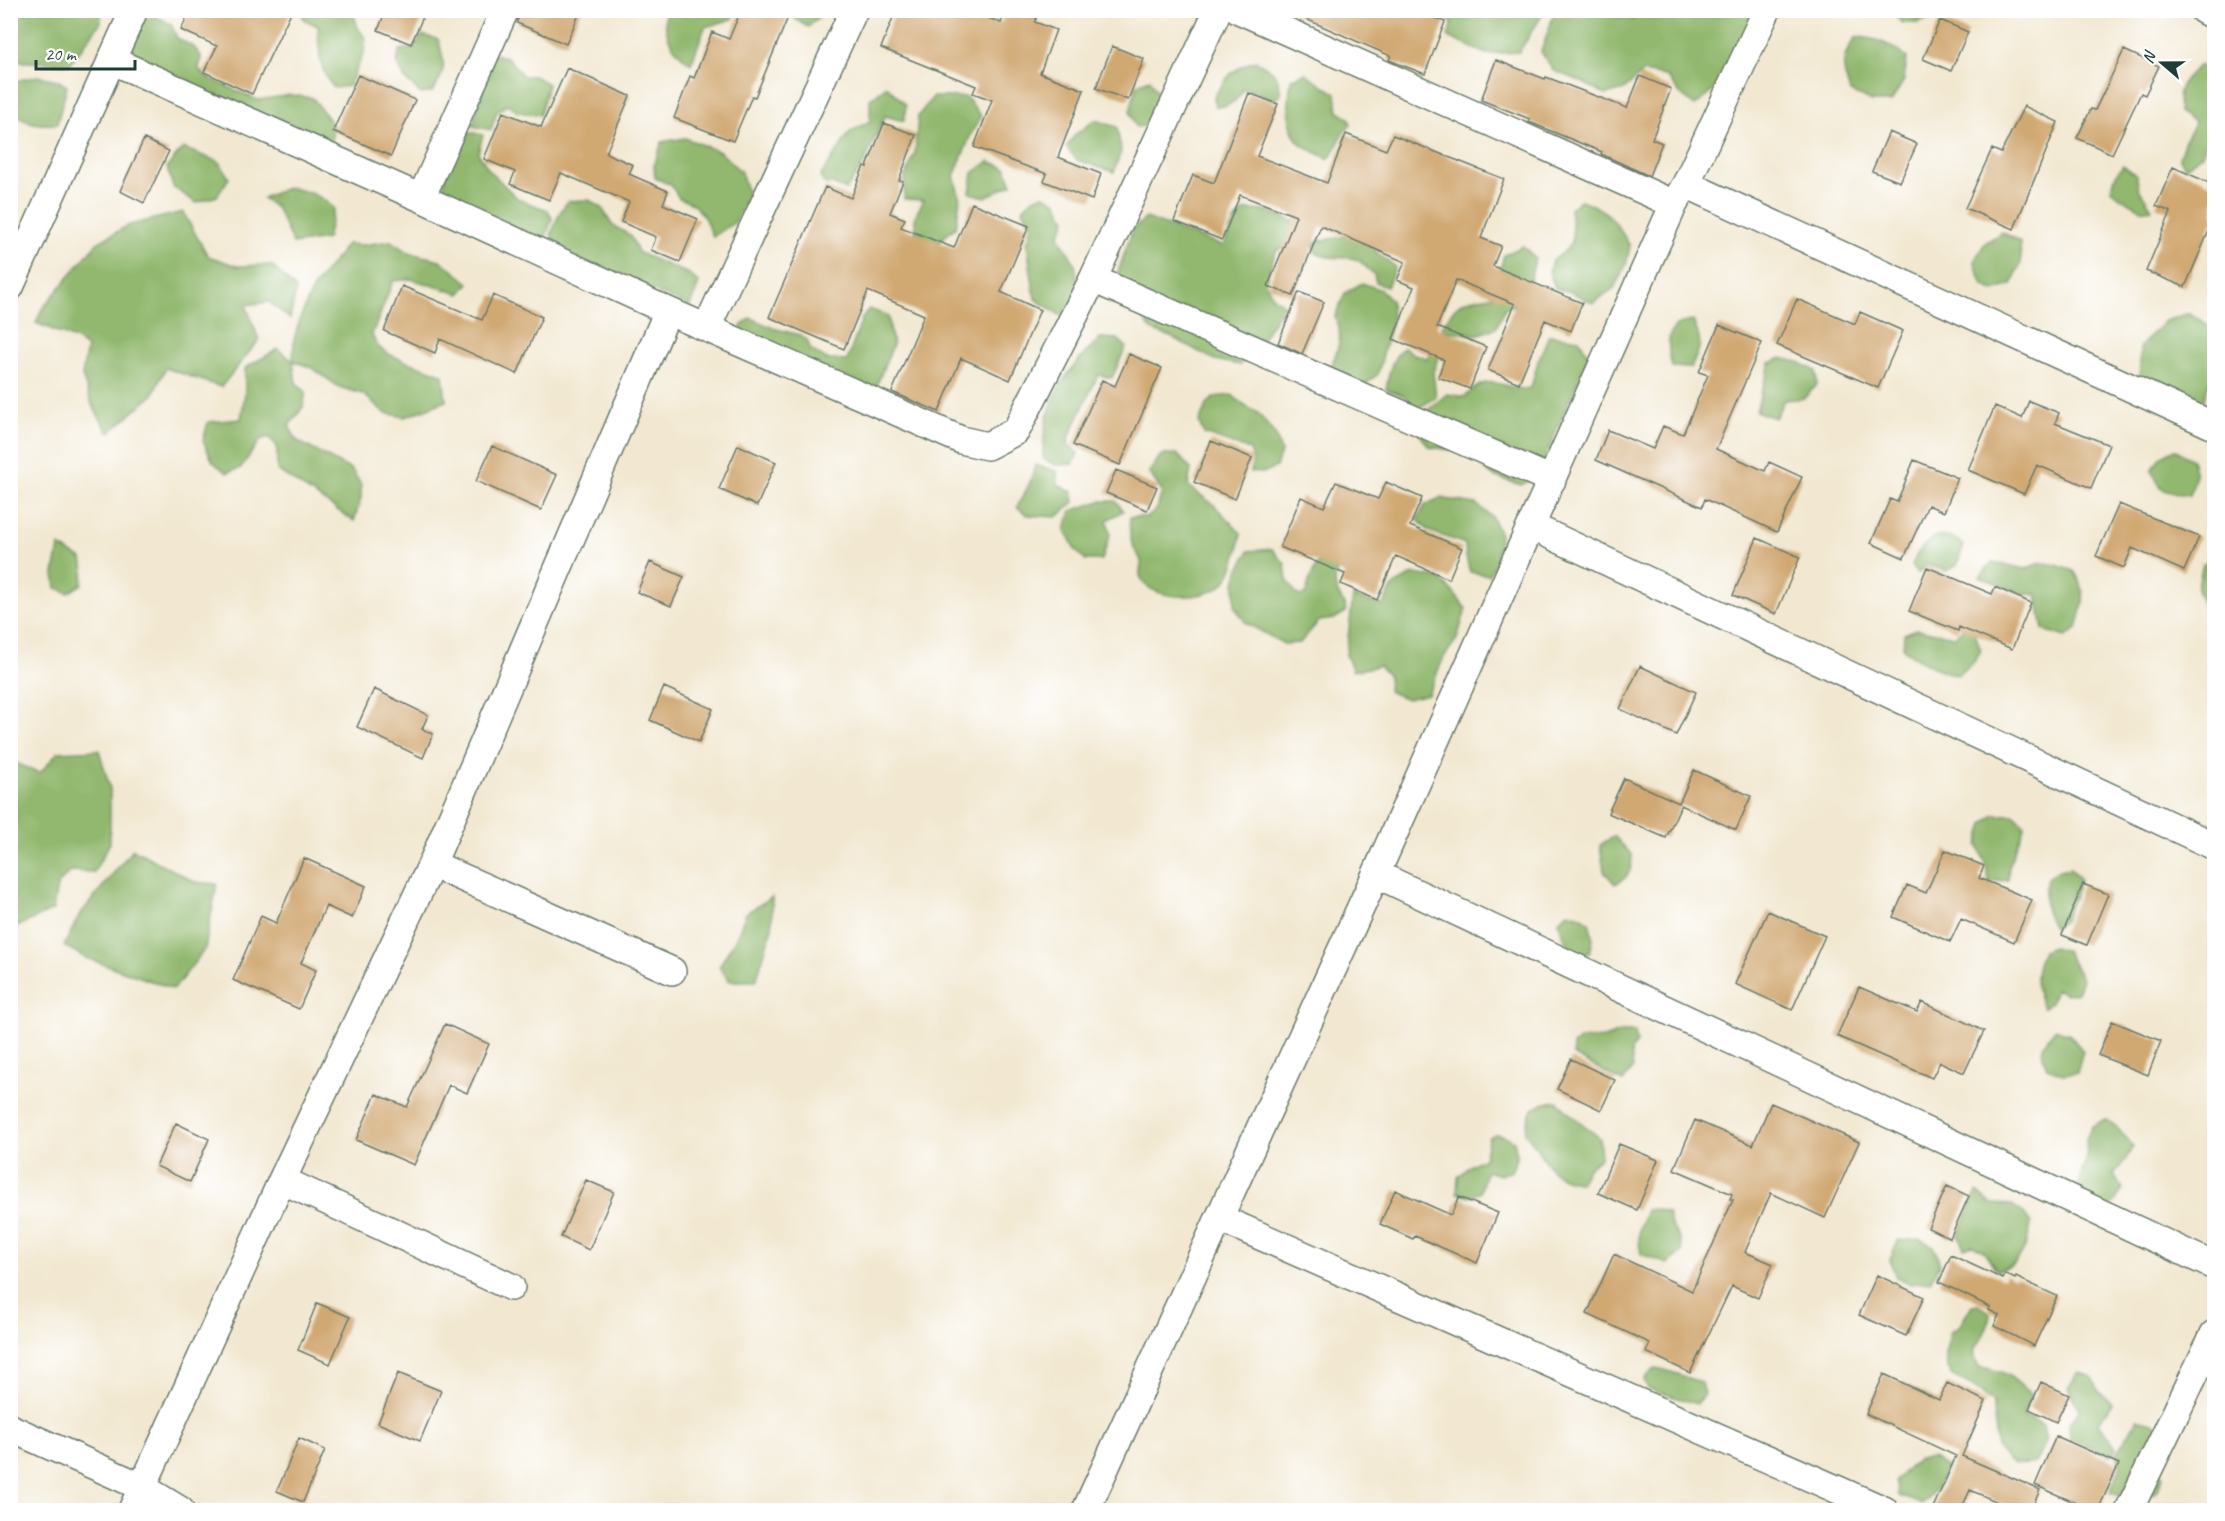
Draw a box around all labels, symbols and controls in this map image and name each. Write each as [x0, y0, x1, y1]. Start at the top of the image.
scale bar [36, 33, 135, 71]
north arrow [2132, 33, 2192, 93]
text: 20 m [45, 43, 78, 65]
text: N [2138, 47, 2161, 66]

